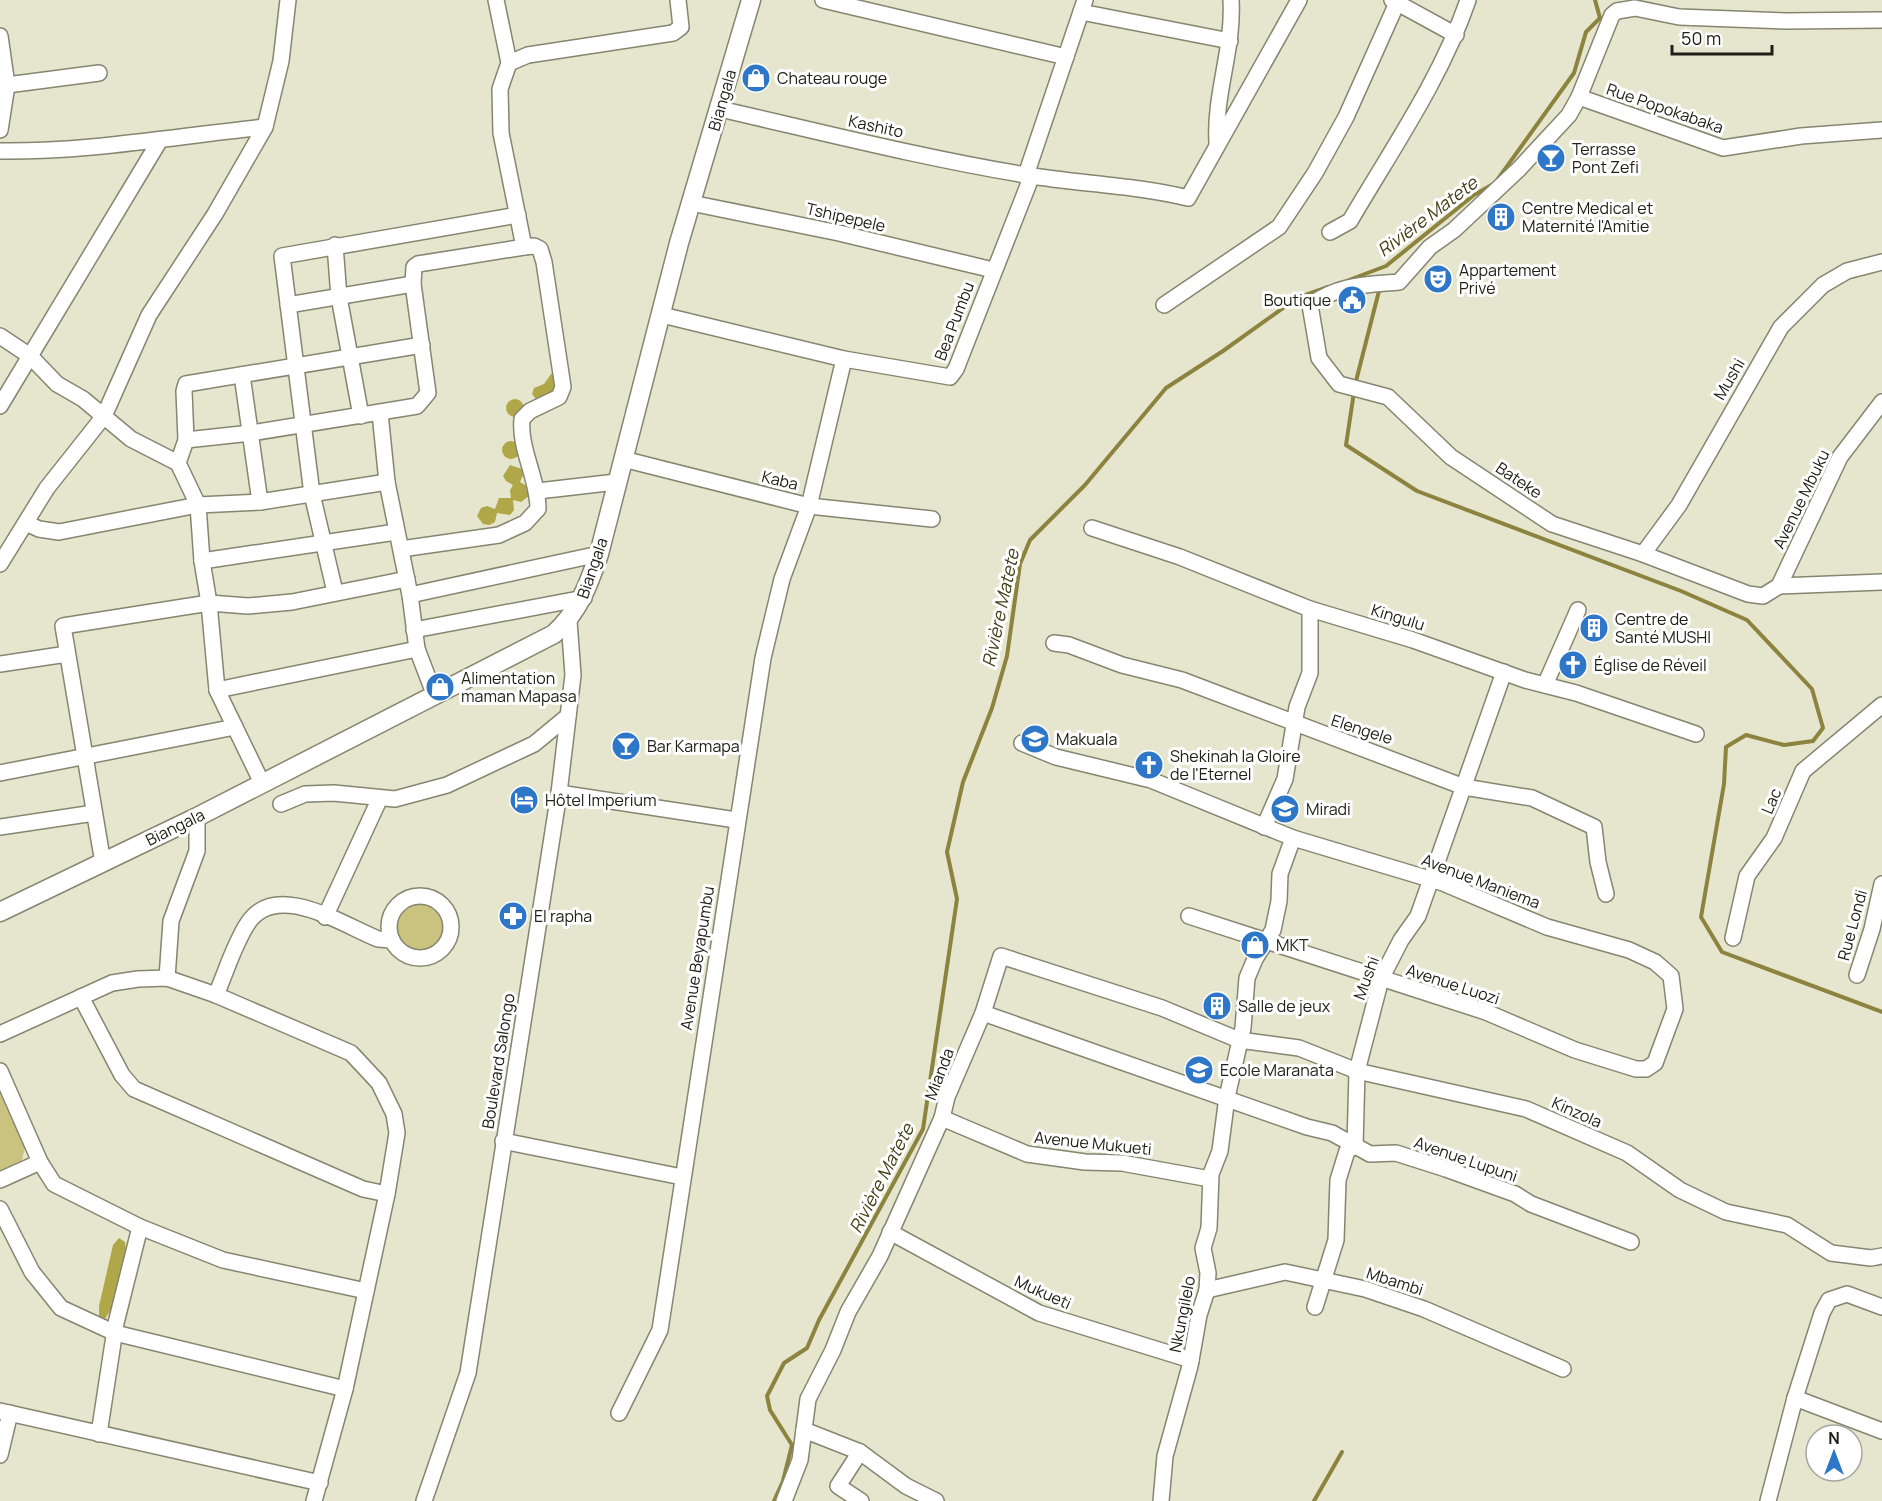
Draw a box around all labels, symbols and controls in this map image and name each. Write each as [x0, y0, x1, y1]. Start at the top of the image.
scale bar [1672, 18, 1772, 56]
text: 50 m [1681, 26, 1721, 50]
shop icon: Chateau rouge [740, 62, 772, 94]
street label: Biangala [703, 67, 741, 133]
place label: Chateau rouge [777, 67, 887, 89]
street label: Rue Popokabaka [1604, 78, 1726, 138]
street label: Kashito [847, 109, 905, 143]
place label: Terrasse Pont Zefi [1572, 138, 1639, 178]
bar icon: Terrasse Pont Zefi [1535, 142, 1567, 174]
water label: Rivière Matete [1372, 170, 1483, 262]
street label: Tshipepele [804, 197, 888, 237]
place label: Centre Medical et Maternité l'Amitie [1522, 197, 1653, 237]
building icon: Centre Medical et Maternité l'Amitie [1485, 201, 1517, 233]
place label: Appartement Privé [1459, 259, 1556, 299]
theatre icon: Appartement Privé [1422, 263, 1454, 295]
street label: Bea Pumbu [929, 278, 979, 364]
public building icon: Boutique [1336, 284, 1368, 316]
place label: Boutique [1264, 289, 1331, 311]
street label: Mushi [1708, 354, 1750, 404]
street label: Avenue Mbuku [1767, 446, 1835, 552]
street label: Bateke [1492, 457, 1546, 503]
street label: Kaba [760, 465, 800, 495]
street label: Biangala [571, 535, 613, 601]
water label: Rivière Matete [976, 546, 1024, 669]
street label: Kingulu [1369, 598, 1427, 636]
place label: Centre de Santé MUSHI [1615, 608, 1711, 648]
building icon: Centre de Santé MUSHI [1578, 612, 1610, 644]
church icon: Église de Réveil [1557, 649, 1589, 681]
place label: Église de Réveil [1594, 654, 1707, 676]
place label: Alimentation maman Mapasa [461, 667, 577, 707]
shop icon: Alimentation maman Mapasa [424, 671, 456, 703]
street label: Elengele [1328, 709, 1396, 749]
school or university icon: Makuala [1019, 723, 1051, 755]
place label: Makuala [1056, 728, 1117, 750]
bar icon: Bar Karmapa [610, 730, 642, 762]
place label: Bar Karmapa [647, 735, 740, 757]
place label: Shekinah la Gloire de l'Eternel [1170, 745, 1301, 785]
church icon: Shekinah la Gloire de l'Eternel [1133, 749, 1165, 781]
hotel icon: Hôtel Imperium [508, 784, 540, 816]
street label: Lac [1756, 785, 1786, 817]
place label: Hôtel Imperium [545, 789, 657, 811]
school or university icon: Miradi [1269, 793, 1301, 825]
place label: Miradi [1306, 798, 1351, 820]
street label: Biangala [142, 803, 208, 851]
street label: Avenue Maniema [1419, 848, 1543, 914]
street label: Avenue Beyapumbu [675, 884, 719, 1032]
street label: Rue Londi [1832, 887, 1872, 963]
pharmacy icon: El rapha [497, 900, 529, 932]
place label: El rapha [534, 905, 592, 927]
shop icon: MKT [1239, 929, 1271, 961]
place label: MKT [1276, 934, 1309, 956]
street label: Mushi [1348, 953, 1384, 1003]
street label: Avenue Luozi [1403, 959, 1503, 1009]
building icon: Salle de jeux [1201, 990, 1233, 1022]
street label: Boulevard Salongo [476, 992, 520, 1130]
place label: Salle de jeux [1238, 995, 1331, 1017]
street label: Mianda [919, 1045, 959, 1103]
school or university icon: Ecole Maranata [1183, 1054, 1215, 1086]
place label: Ecole Maranata [1220, 1059, 1334, 1081]
street label: Kinzola [1548, 1091, 1606, 1133]
water label: Rivière Matete [843, 1118, 920, 1237]
street label: Avenue Mukueti [1033, 1126, 1153, 1160]
street label: Avenue Lupuni [1411, 1131, 1521, 1187]
street label: Mbambi [1364, 1261, 1426, 1301]
street label: Mukueti [1011, 1270, 1075, 1314]
street label: Nkungilelo [1164, 1274, 1200, 1354]
north arrow [1804, 1423, 1864, 1483]
text: N [1828, 1427, 1840, 1449]

